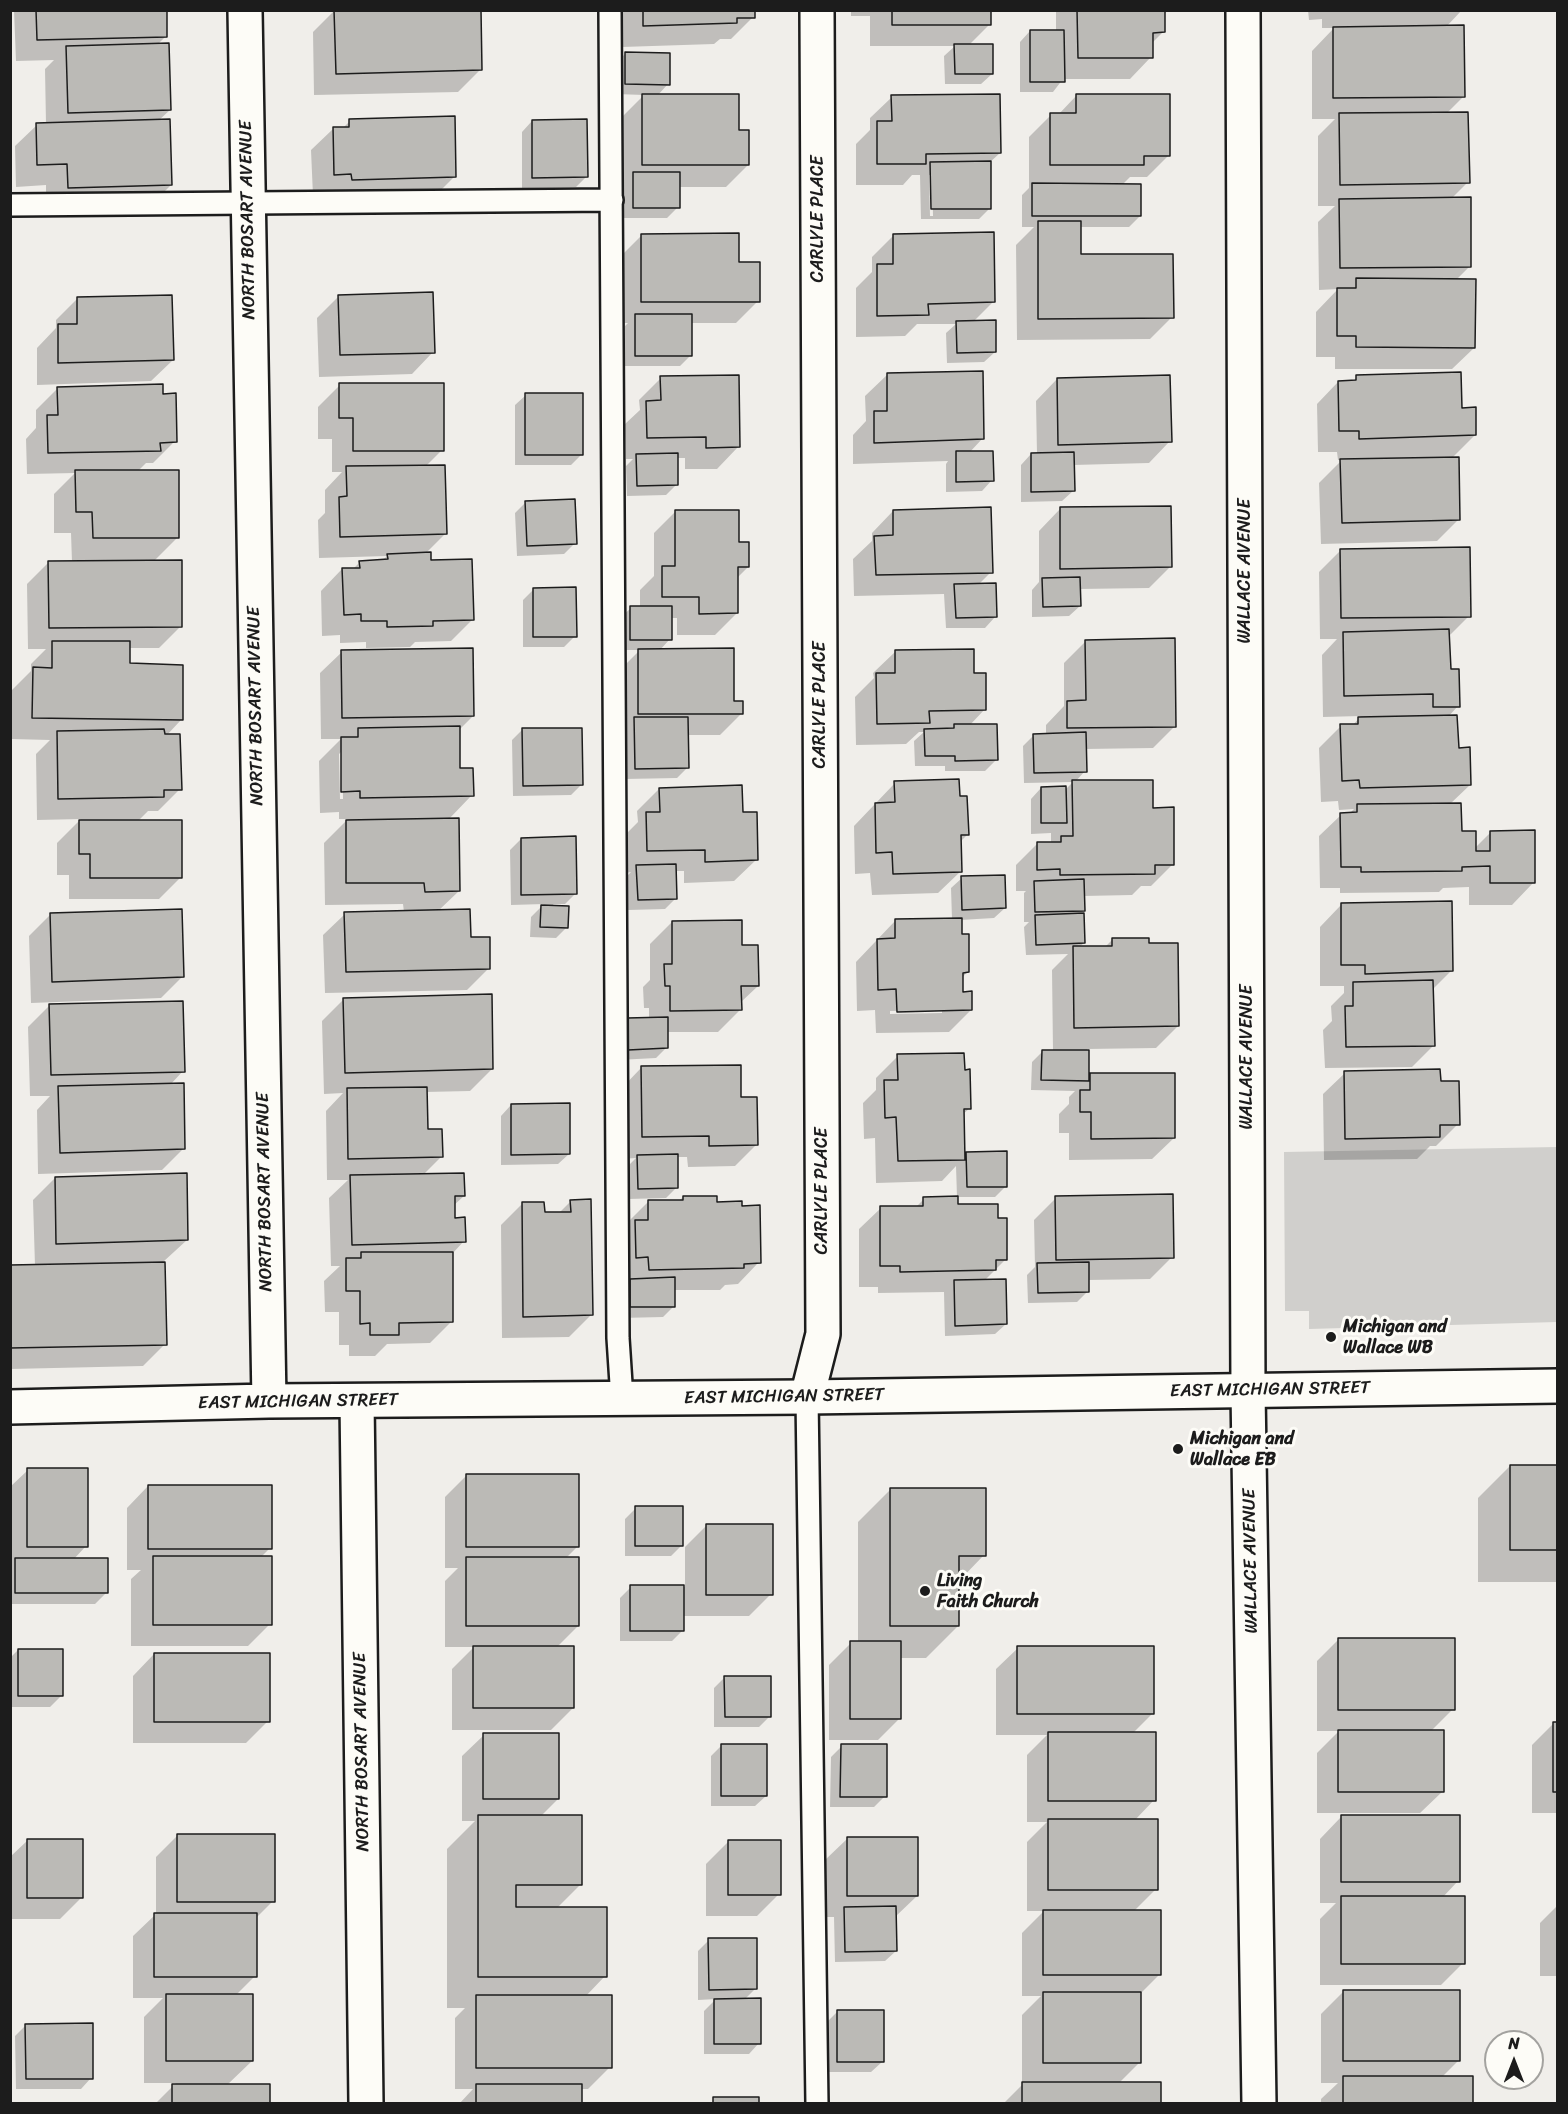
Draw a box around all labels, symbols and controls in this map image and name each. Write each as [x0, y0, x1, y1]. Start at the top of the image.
street label: NORTH BOSART AVENUE [235, 120, 261, 320]
street label: CARLYLE PLACE [807, 155, 829, 283]
street label: WALLACE AVENUE [1234, 498, 1256, 644]
street label: NORTH BOSART AVENUE [243, 606, 269, 806]
street label: CARLYLE PLACE [809, 641, 831, 769]
street label: WALLACE AVENUE [1236, 984, 1258, 1130]
street label: NORTH BOSART AVENUE [252, 1092, 278, 1292]
street label: CARLYLE PLACE [811, 1127, 833, 1255]
place label: Michigan and Wallace WB [1343, 1316, 1447, 1358]
marker: Michigan and Wallace WB [1324, 1330, 1338, 1344]
street label: EAST MICHIGAN STREET [1170, 1377, 1370, 1403]
street label: EAST MICHIGAN STREET [684, 1384, 884, 1410]
street label: EAST MICHIGAN STREET [198, 1389, 398, 1415]
place label: Michigan and Wallace EB [1190, 1428, 1294, 1470]
marker: Michigan and Wallace EB [1171, 1442, 1185, 1456]
street label: WALLACE AVENUE [1239, 1488, 1263, 1634]
place label: Living Faith Church [937, 1570, 1039, 1612]
marker: Living Faith Church [918, 1584, 932, 1598]
street label: NORTH BOSART AVENUE [349, 1652, 375, 1852]
text: N [1508, 2029, 1520, 2058]
north arrow [1484, 2030, 1544, 2090]

